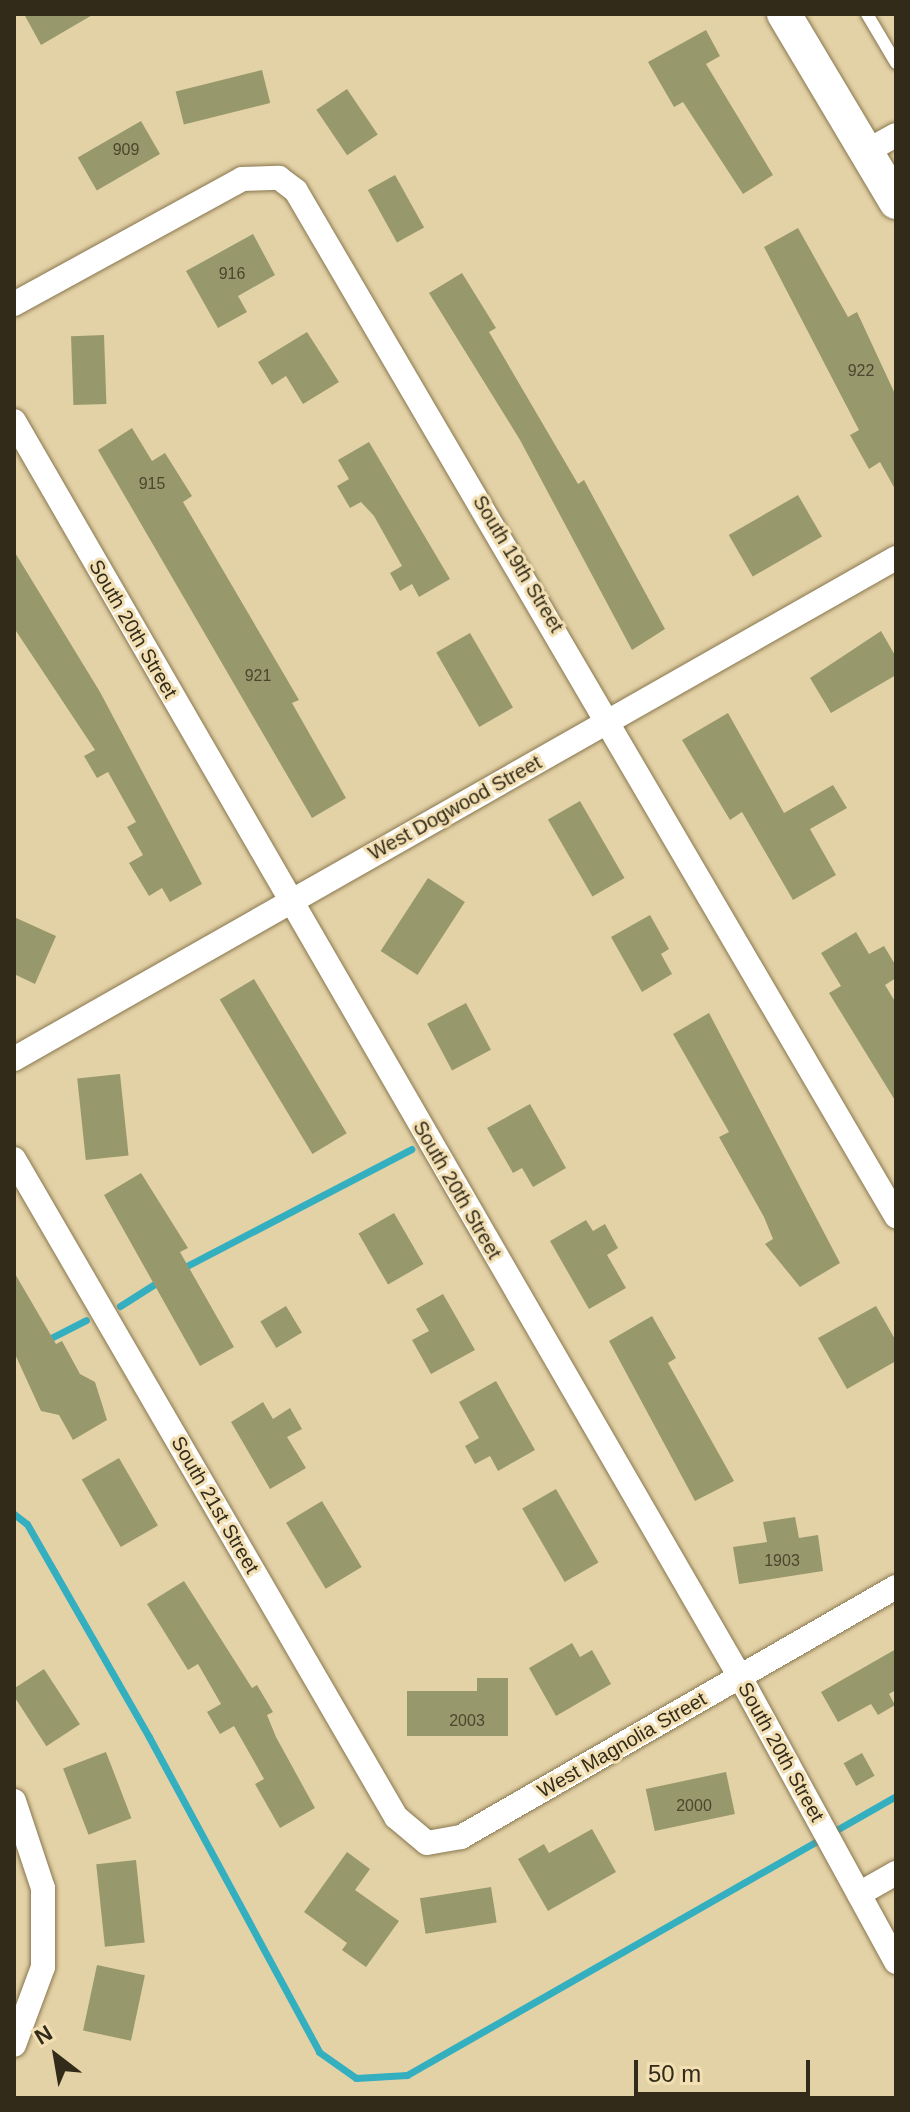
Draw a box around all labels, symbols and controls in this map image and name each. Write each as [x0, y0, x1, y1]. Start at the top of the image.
house number: 909 [113, 140, 139, 160]
house number: 916 [219, 264, 245, 284]
house number: 922 [848, 361, 874, 381]
house number: 915 [139, 474, 165, 494]
street label: South 19th Street [468, 491, 568, 637]
street label: South 20th Street [84, 556, 182, 702]
house number: 921 [245, 666, 271, 686]
street label: West Dogwood Street [364, 750, 546, 866]
street label: South 20th Street [408, 1117, 506, 1263]
street label: South 21st Street [166, 1432, 264, 1578]
house number: 1903 [764, 1551, 800, 1571]
street label: South 20th Street [733, 1678, 829, 1826]
street label: West Magnolia Street [533, 1687, 711, 1803]
house number: 2003 [449, 1711, 485, 1731]
house number: 2000 [676, 1796, 712, 1816]
north arrow [16, 2016, 96, 2096]
text: N [30, 2020, 57, 2050]
scale bar [638, 2044, 814, 2094]
text: 50 m [648, 2060, 701, 2087]

